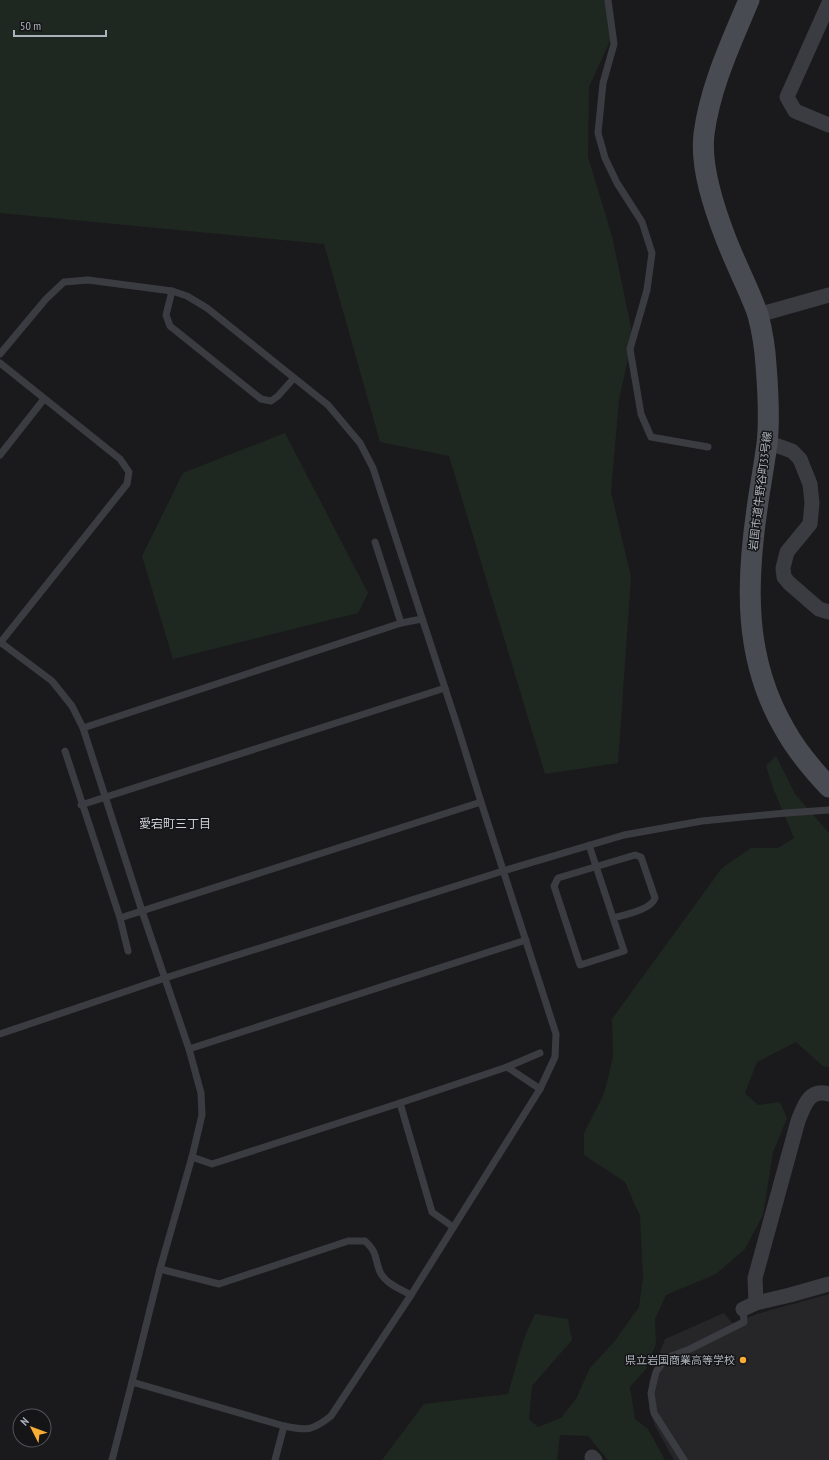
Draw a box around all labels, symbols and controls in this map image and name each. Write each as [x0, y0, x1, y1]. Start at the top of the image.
scale bar [14, 12, 106, 38]
text: 50 m [20, 18, 41, 33]
street label: 岩国市道牛野谷町33号線 [746, 431, 774, 551]
district label: 愛宕町三丁目 [139, 816, 211, 831]
place label: 県立岩国商業高等学校 [625, 1353, 735, 1367]
marker: 県立岩国商業高等学校 [738, 1355, 748, 1365]
north arrow [12, 1408, 52, 1448]
text: N [17, 1414, 32, 1428]

